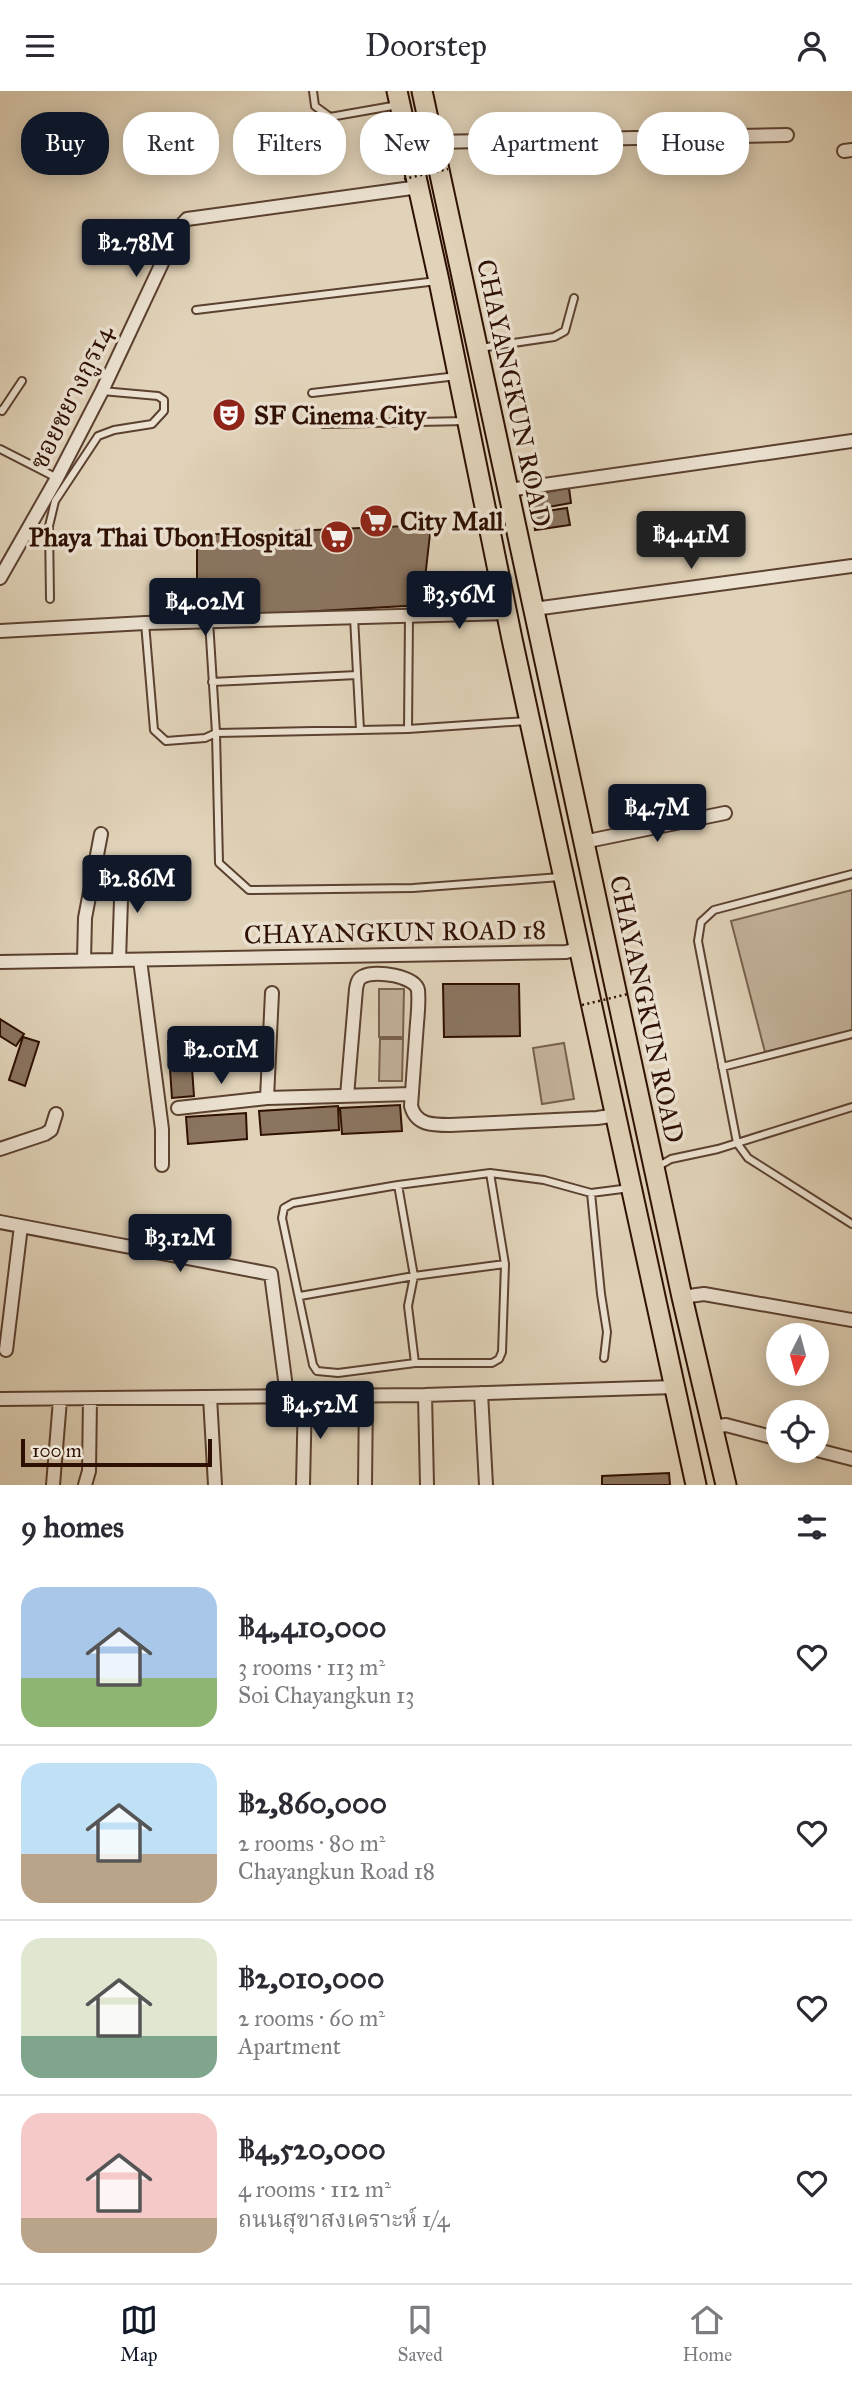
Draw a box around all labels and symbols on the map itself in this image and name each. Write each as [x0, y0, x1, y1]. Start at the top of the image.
pin: ฿2.78M [79, 219, 193, 279]
street label: CHAYANGKUN ROAD [470, 256, 558, 530]
street label: ซอยชยางกูร14 [22, 319, 122, 475]
theatre icon: SF Cinema City [210, 396, 248, 434]
place label: SF Cinema City [254, 399, 428, 431]
supermarket icon: City Mall [357, 502, 395, 540]
place label: City Mall [400, 505, 505, 537]
pin: ฿4.41M [634, 511, 748, 571]
supermarket icon: Phaya Thai Ubon Hospital [318, 518, 356, 556]
place label: Phaya Thai Ubon Hospital [29, 521, 313, 553]
pin: ฿3.56M [402, 571, 516, 631]
pin: ฿4.02M [148, 579, 262, 638]
pin: ฿4.7M [608, 785, 706, 844]
pin: ฿2.86M [80, 855, 194, 915]
street label: CHAYANGKUN ROAD [603, 872, 691, 1146]
street label: CHAYANGKUN ROAD 18 [244, 913, 546, 951]
pin: ฿2.01M [164, 1027, 278, 1086]
pin: ฿3.12M [123, 1215, 237, 1274]
north arrow [766, 1323, 830, 1386]
pin: ฿4.52M [263, 1381, 377, 1441]
scale bar [21, 1436, 212, 1468]

